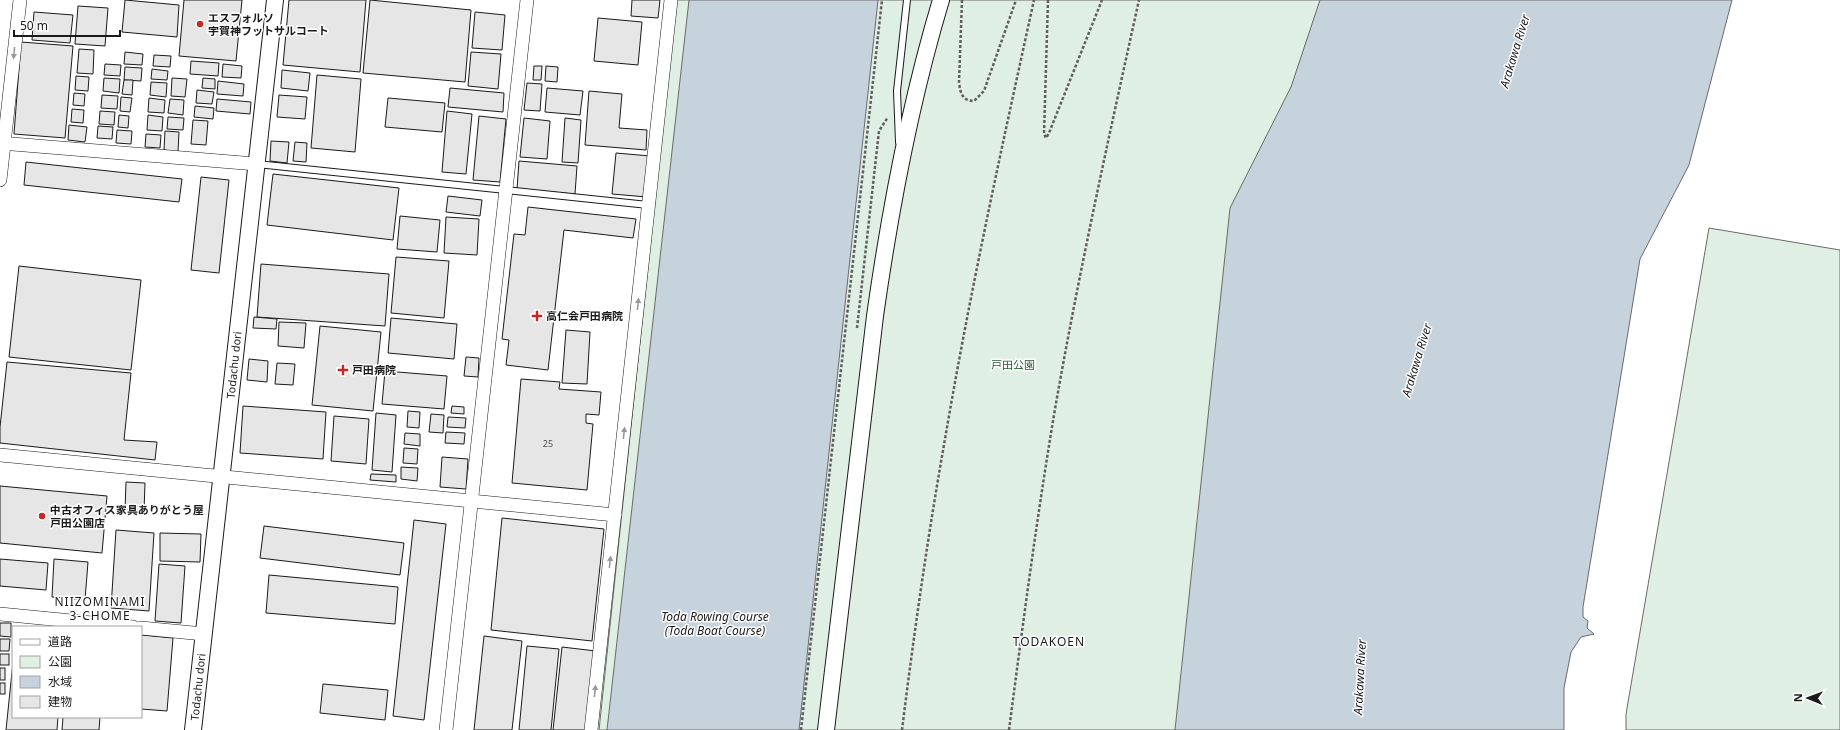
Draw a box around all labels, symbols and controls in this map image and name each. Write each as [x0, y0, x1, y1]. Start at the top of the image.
place label: エスフォルソ 宇賀神フットサルコート [208, 10, 329, 38]
water label: Arakawa River [1495, 11, 1534, 91]
scale bar [14, 12, 120, 38]
text: 50 m [20, 17, 48, 34]
marker: エスフォルソ 宇賀神フットサルコート [195, 19, 205, 29]
one-way arrow [11, 47, 18, 59]
one-way arrow [634, 298, 641, 310]
place label: 高仁会戸田病院 [546, 308, 623, 323]
marker: 高仁会戸田病院 [531, 310, 543, 322]
water label: Arakawa River [1397, 320, 1436, 400]
street label: Todachu dori [223, 331, 244, 399]
park label: 戸田公園 [991, 357, 1035, 372]
place label: 戸田病院 [352, 362, 396, 377]
marker: 戸田病院 [337, 364, 349, 376]
one-way arrow [621, 427, 627, 439]
house number: 25 [543, 437, 553, 450]
place label: 中古オフィス家具ありがとう屋 戸田公園店 [50, 502, 204, 530]
marker: 中古オフィス家具ありがとう屋 戸田公園店 [37, 511, 47, 521]
one-way arrow [606, 556, 613, 568]
district label: NIIZOMINAMI 3-CHOME [54, 593, 146, 624]
water label: Toda Rowing Course (Toda Boat Course) [661, 608, 769, 639]
legend [12, 626, 142, 718]
text: 道路 [48, 633, 72, 650]
district label: TODAKOEN [1013, 633, 1085, 650]
water label: Arakawa River [1349, 637, 1370, 716]
text: 公園 [48, 653, 72, 670]
street label: Todachu dori [187, 653, 208, 721]
text: 水域 [48, 673, 72, 690]
north arrow [1788, 678, 1828, 718]
one-way arrow [592, 685, 599, 697]
text: 建物 [48, 693, 72, 710]
text: N [1790, 693, 1805, 702]

